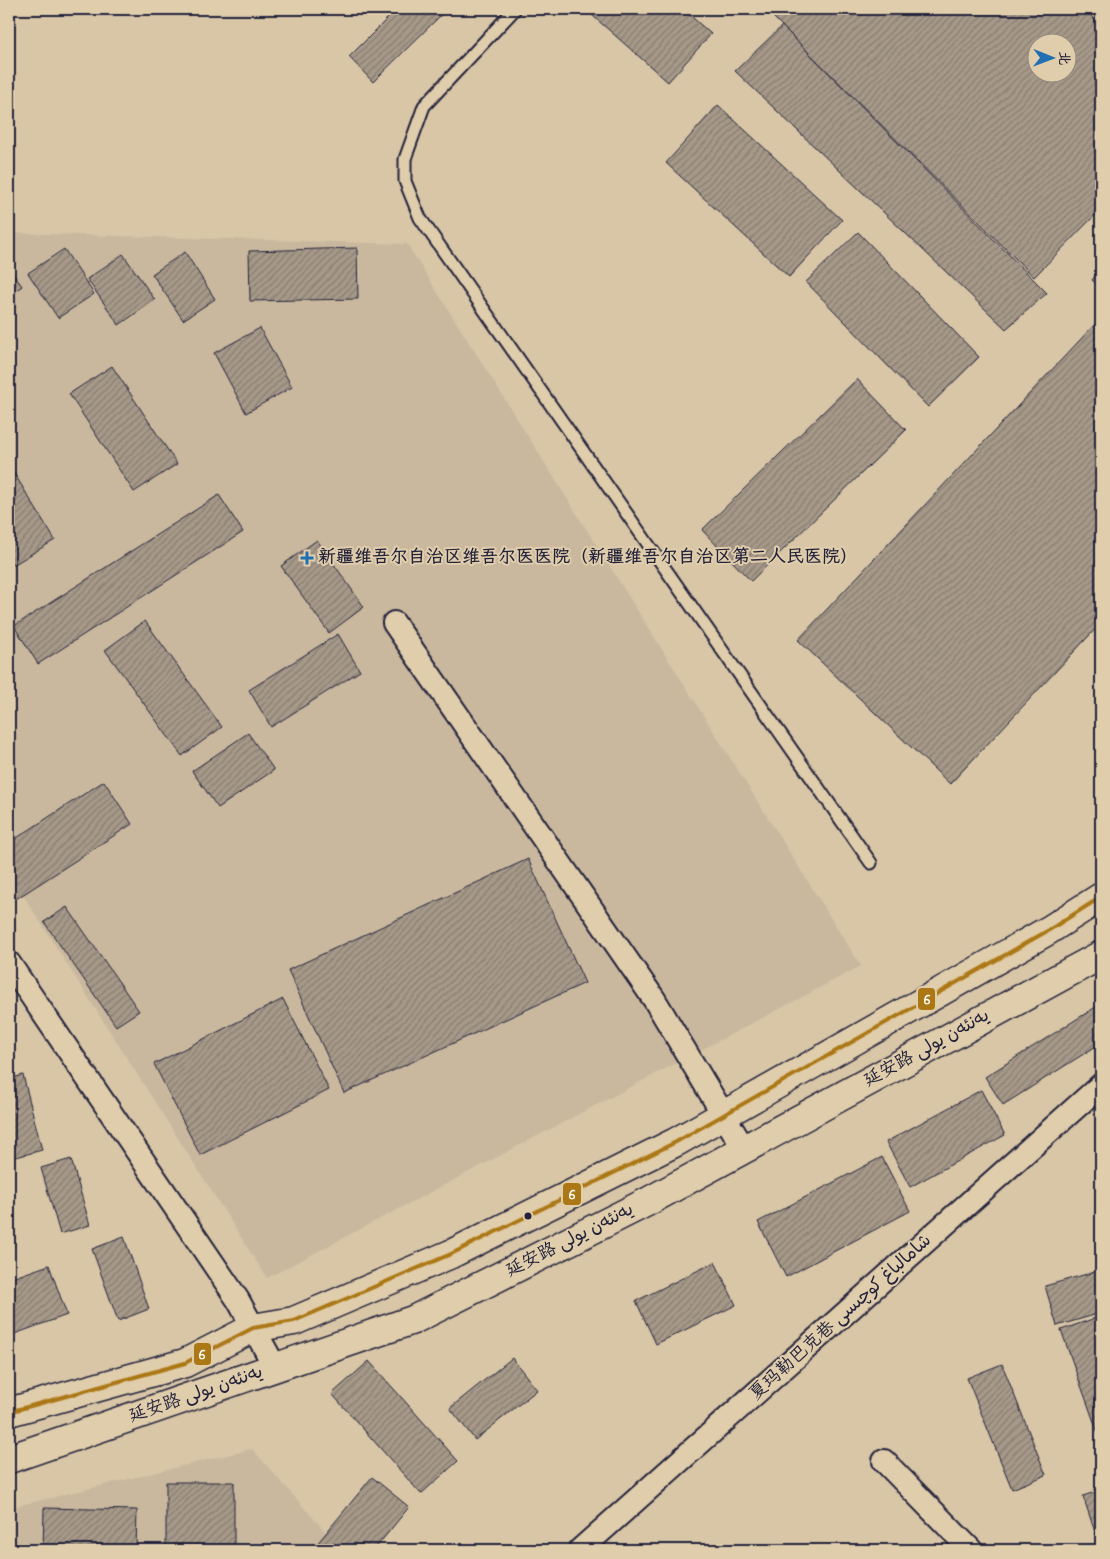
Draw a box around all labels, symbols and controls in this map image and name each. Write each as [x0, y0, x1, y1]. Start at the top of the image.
north arrow [1028, 32, 1078, 82]
text: 北 [1053, 51, 1074, 65]
place label: 新疆维吾尔自治区维吾尔医医院（新疆维吾尔自治区第二人民医院） [318, 545, 858, 571]
marker: 新疆维吾尔自治区维吾尔医医院（新疆维吾尔自治区第二人民医院） [300, 551, 314, 565]
line badge: 6 [917, 987, 936, 1011]
text: 6 [923, 990, 931, 1011]
street label: 延安路 يەنئەن يولى [859, 1004, 995, 1094]
line badge: 6 [562, 1182, 582, 1206]
text: 6 [568, 1185, 576, 1206]
street label: 延安路 يەنئەن يولى [502, 1198, 638, 1284]
unlabelled marker [523, 1211, 533, 1221]
street label: 夏玛勒巴克巷 شامالباغ كوچىسى [744, 1229, 938, 1407]
line badge: 6 [193, 1342, 212, 1366]
text: 6 [198, 1345, 206, 1366]
street label: 延安路 يەنئەن يولى [125, 1360, 267, 1430]

